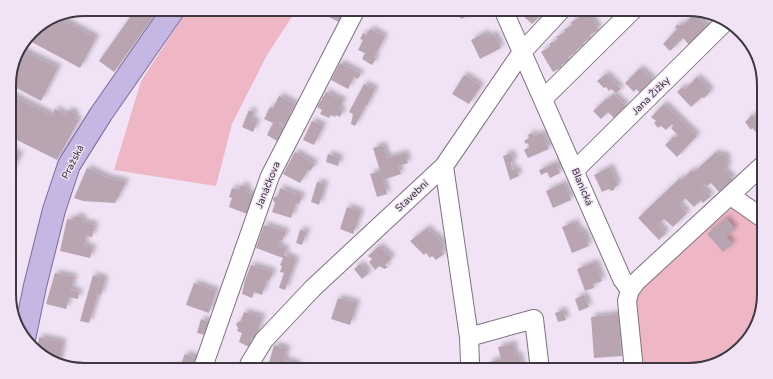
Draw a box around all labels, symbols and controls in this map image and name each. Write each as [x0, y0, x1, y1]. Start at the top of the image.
street label: Jana Žižky [629, 74, 673, 118]
street label: Pražská [59, 143, 87, 181]
street label: Janáčkova [253, 160, 283, 210]
street label: Blanická [569, 166, 595, 208]
street label: Stavební [393, 177, 431, 214]

